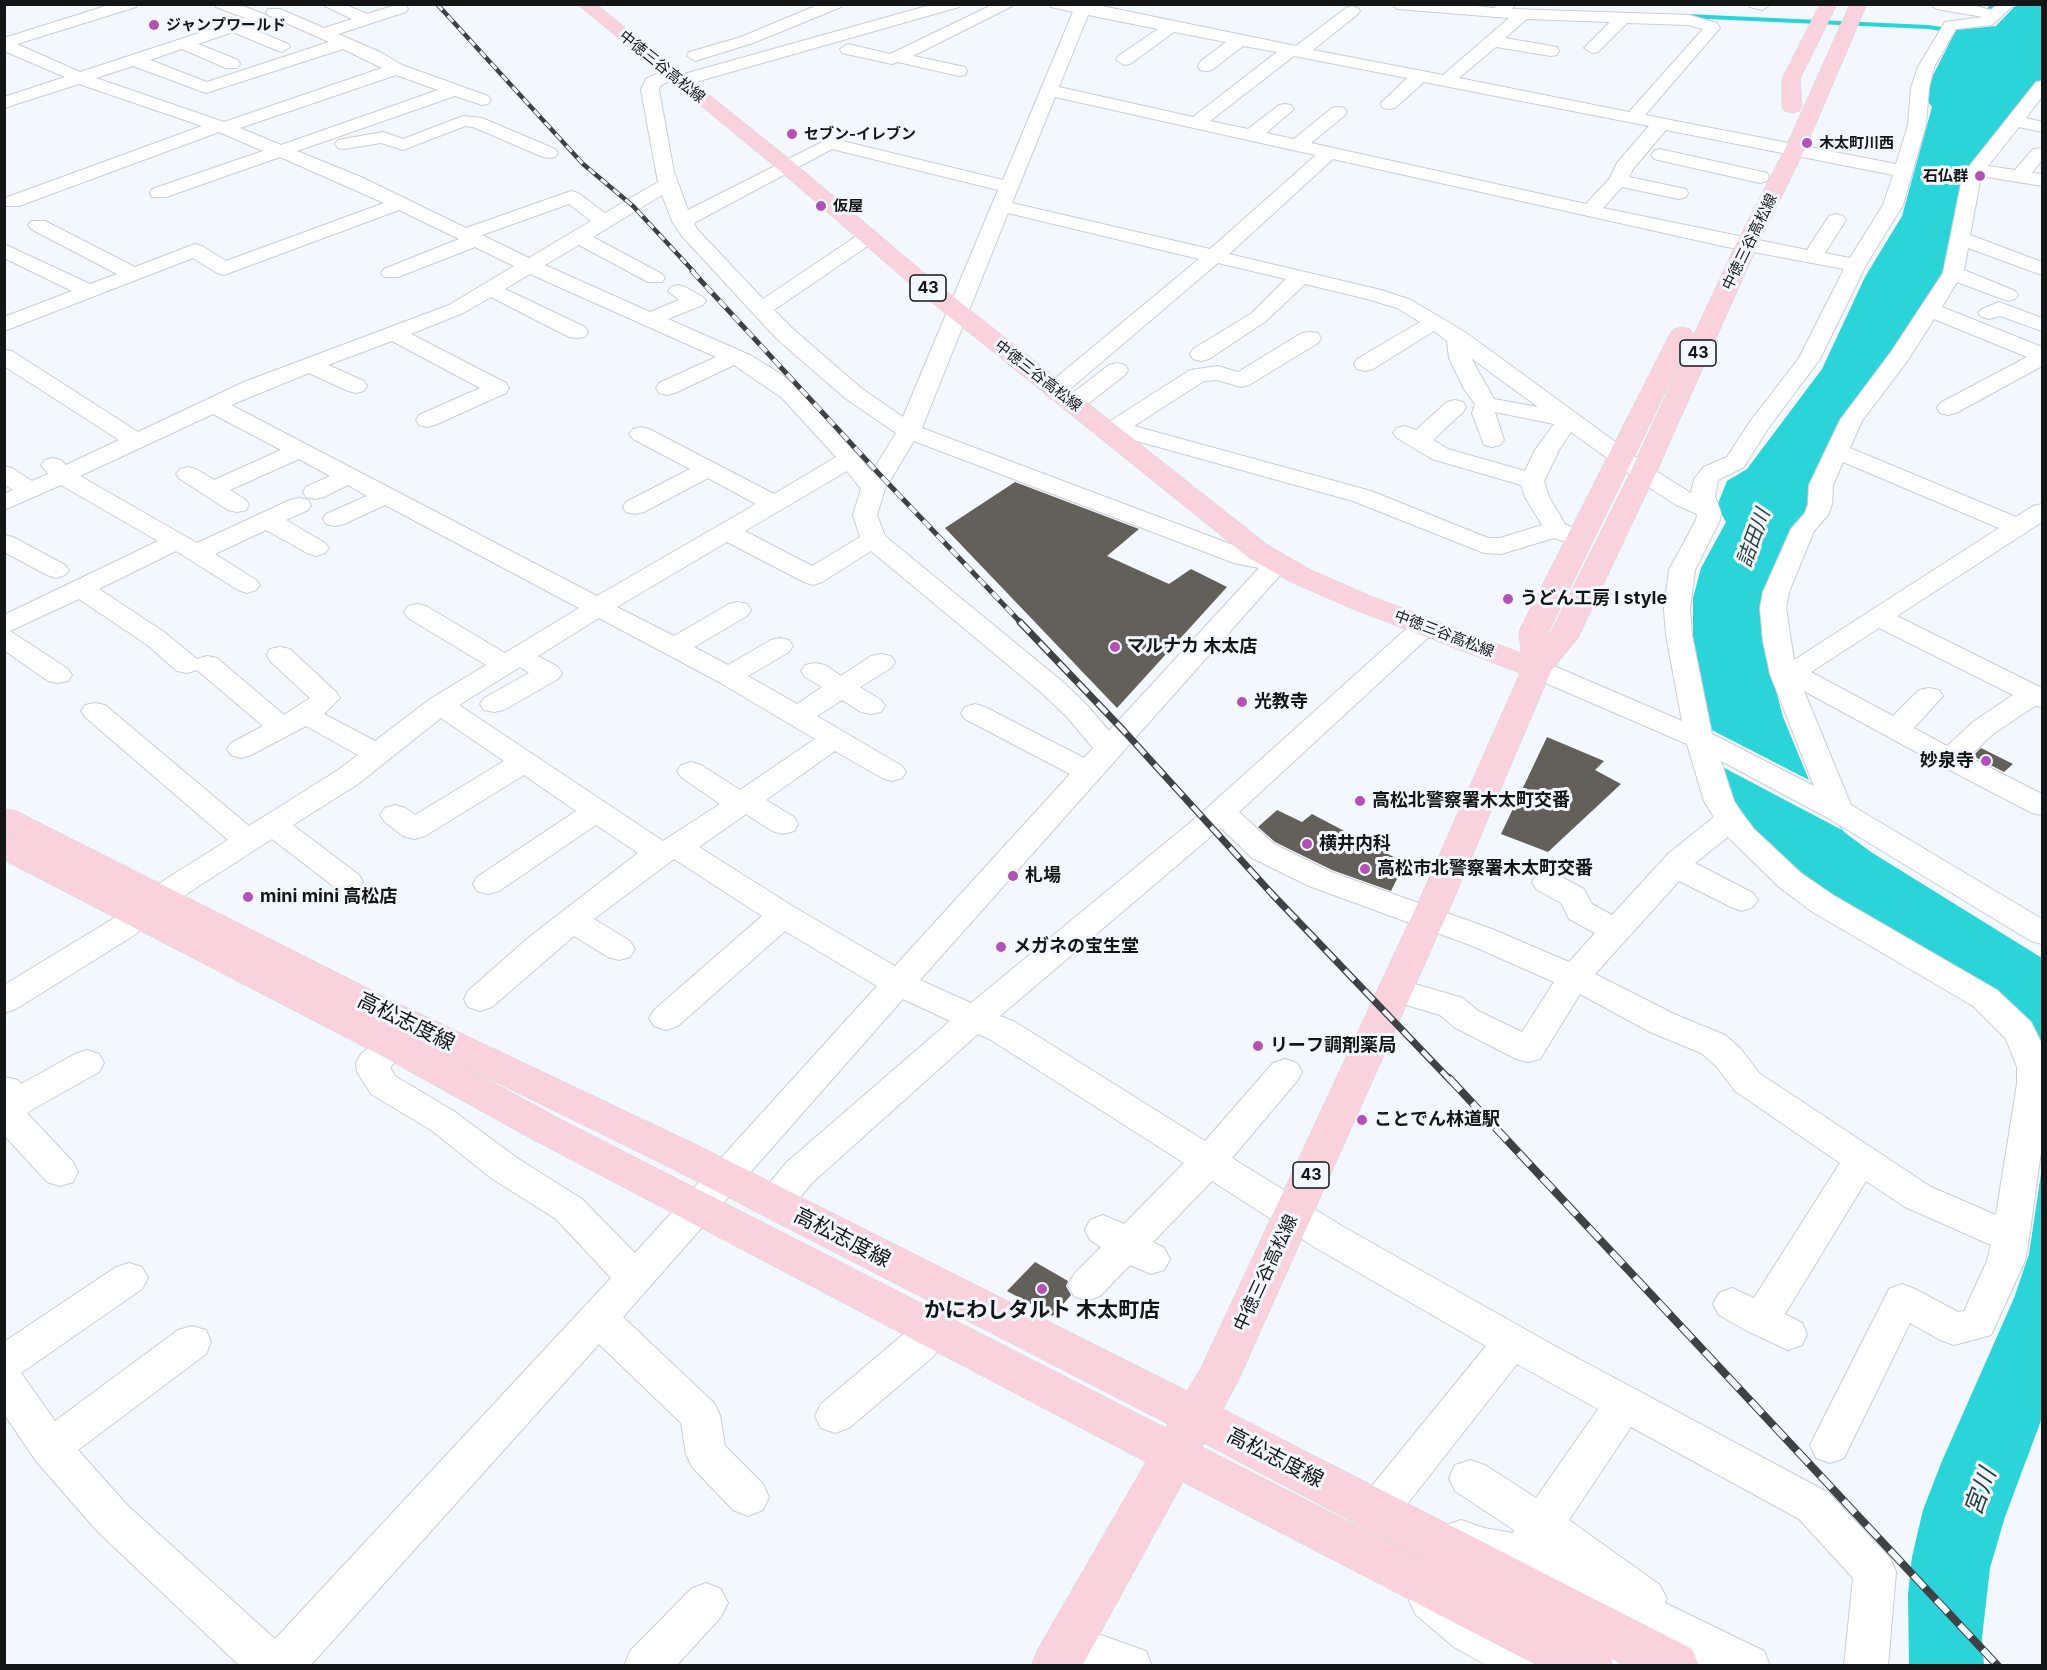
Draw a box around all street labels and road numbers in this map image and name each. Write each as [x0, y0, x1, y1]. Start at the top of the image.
street label: 中徳三谷高松線 [616, 27, 708, 107]
street label: 中徳三谷高松線 [1719, 191, 1781, 293]
road number: 43 [910, 275, 946, 301]
street label: 中徳三谷高松線 [991, 337, 1085, 415]
road number: 43 [1680, 340, 1716, 366]
street label: 中徳三谷高松線 [1392, 607, 1496, 661]
street label: 高松志度線 [353, 988, 459, 1056]
road number: 43 [1293, 1162, 1329, 1188]
street label: 高松志度線 [790, 1203, 894, 1273]
street label: 中徳三谷高松線 [1230, 1211, 1302, 1335]
street label: 高松志度線 [1223, 1423, 1327, 1493]

